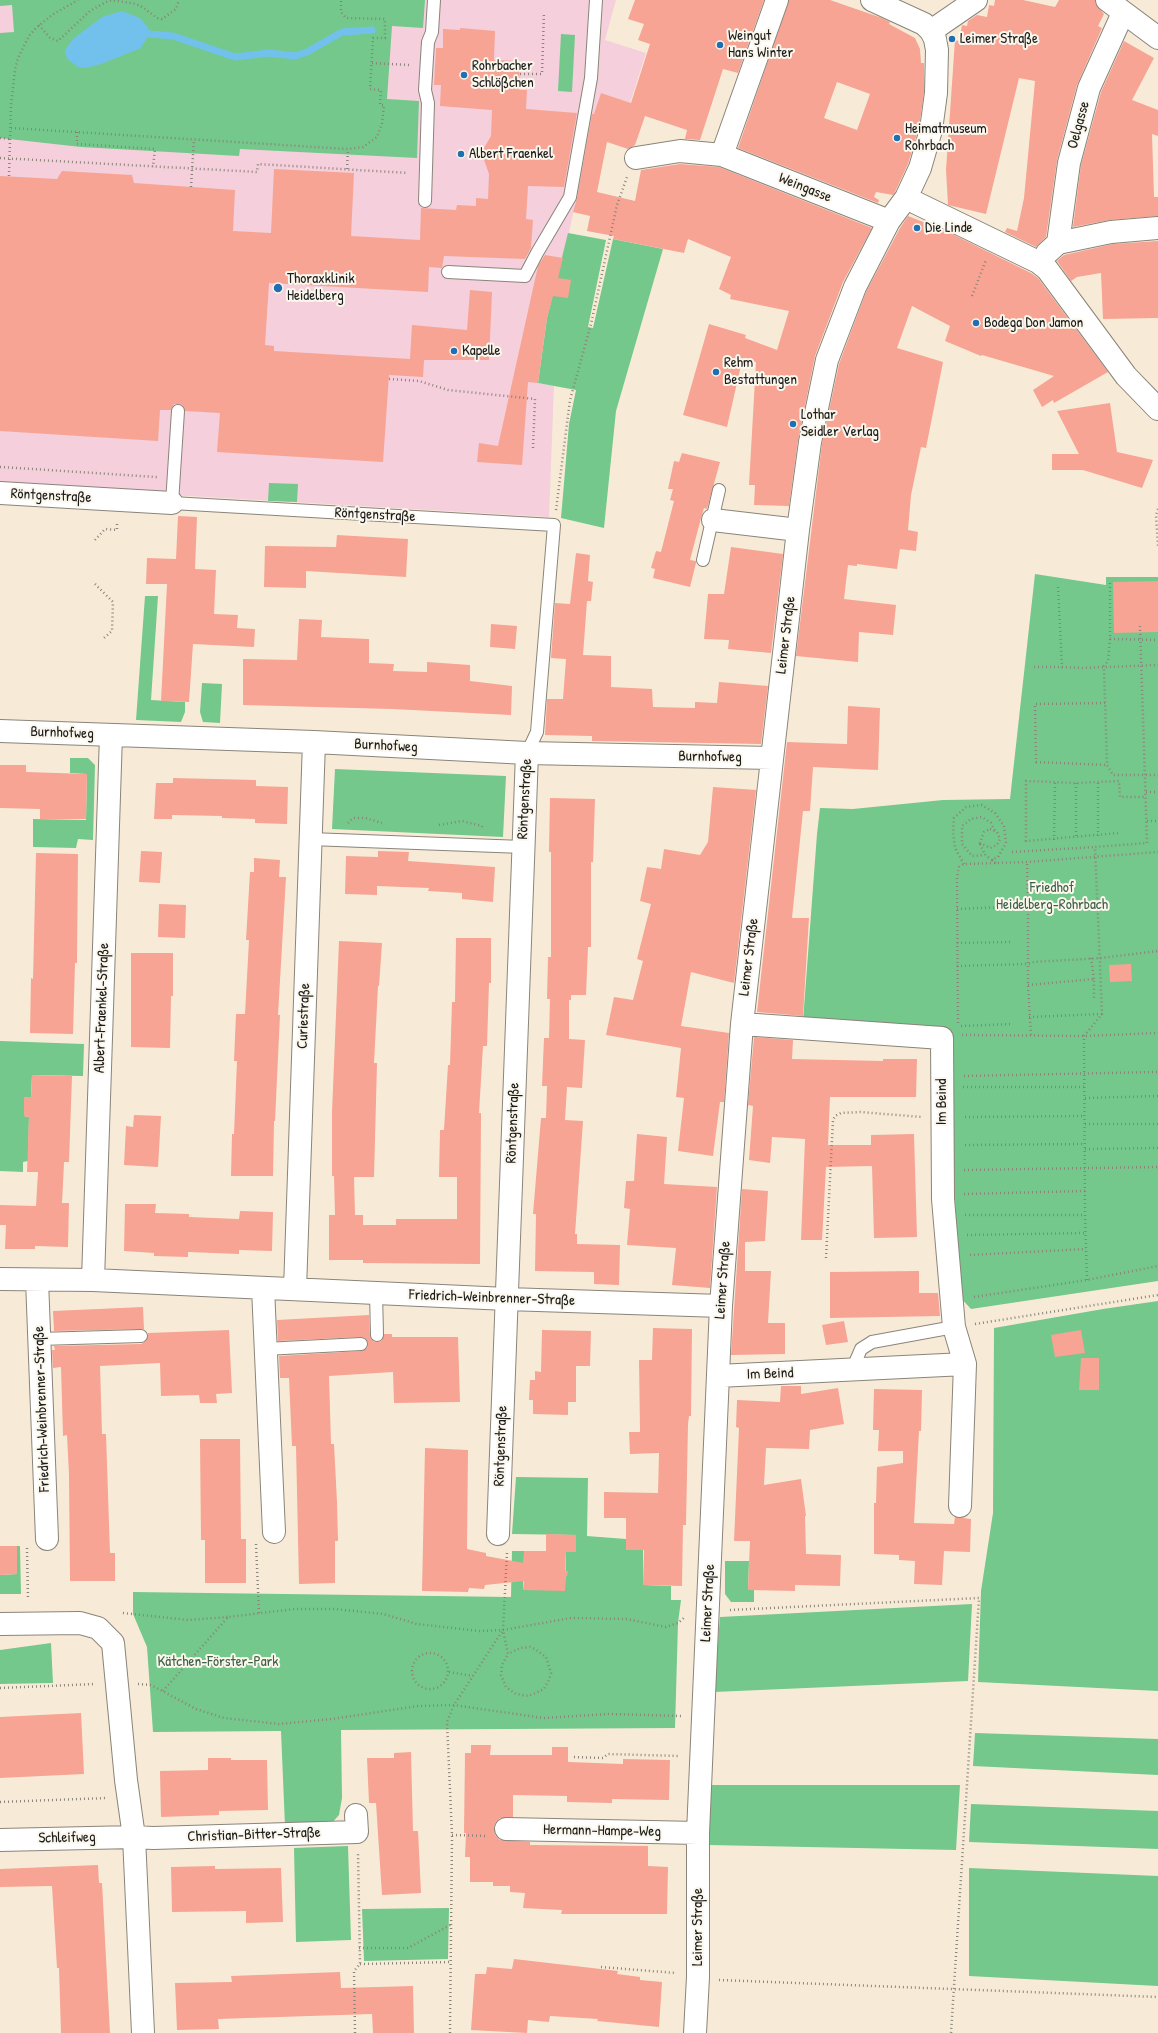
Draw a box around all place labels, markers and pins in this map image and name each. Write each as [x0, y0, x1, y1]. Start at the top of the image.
place label: Weingut Hans Winter [728, 27, 793, 62]
place label: Leimer Straße [960, 30, 1038, 48]
marker: Leimer Straße [947, 34, 957, 44]
marker: Weingut Hans Winter [715, 40, 725, 50]
place label: Rohrbacher Schlößchen [472, 57, 534, 92]
marker: Rohrbacher Schlößchen [459, 70, 469, 80]
place label: Heimatmuseum Rohrbach [905, 120, 987, 155]
marker: Heimatmuseum Rohrbach [892, 133, 902, 143]
place label: Albert Fraenkel [469, 145, 553, 163]
marker: Albert Fraenkel [456, 149, 466, 159]
place label: Die Linde [925, 219, 972, 237]
marker: Die Linde [912, 223, 922, 233]
place label: Thoraxklinik Heidelberg [287, 270, 355, 305]
marker: Thoraxklinik Heidelberg [272, 282, 284, 294]
place label: Bodega Don Jamon [984, 314, 1083, 332]
marker: Bodega Don Jamon [971, 318, 981, 328]
place label: Kapelle [462, 342, 501, 360]
marker: Kapelle [449, 346, 459, 356]
place label: Rehm Bestattungen [724, 354, 797, 389]
marker: Rehm Bestattungen [711, 367, 721, 377]
place label: Lothar Seidler Verlag [801, 406, 879, 441]
marker: Lothar Seidler Verlag [788, 419, 798, 429]

